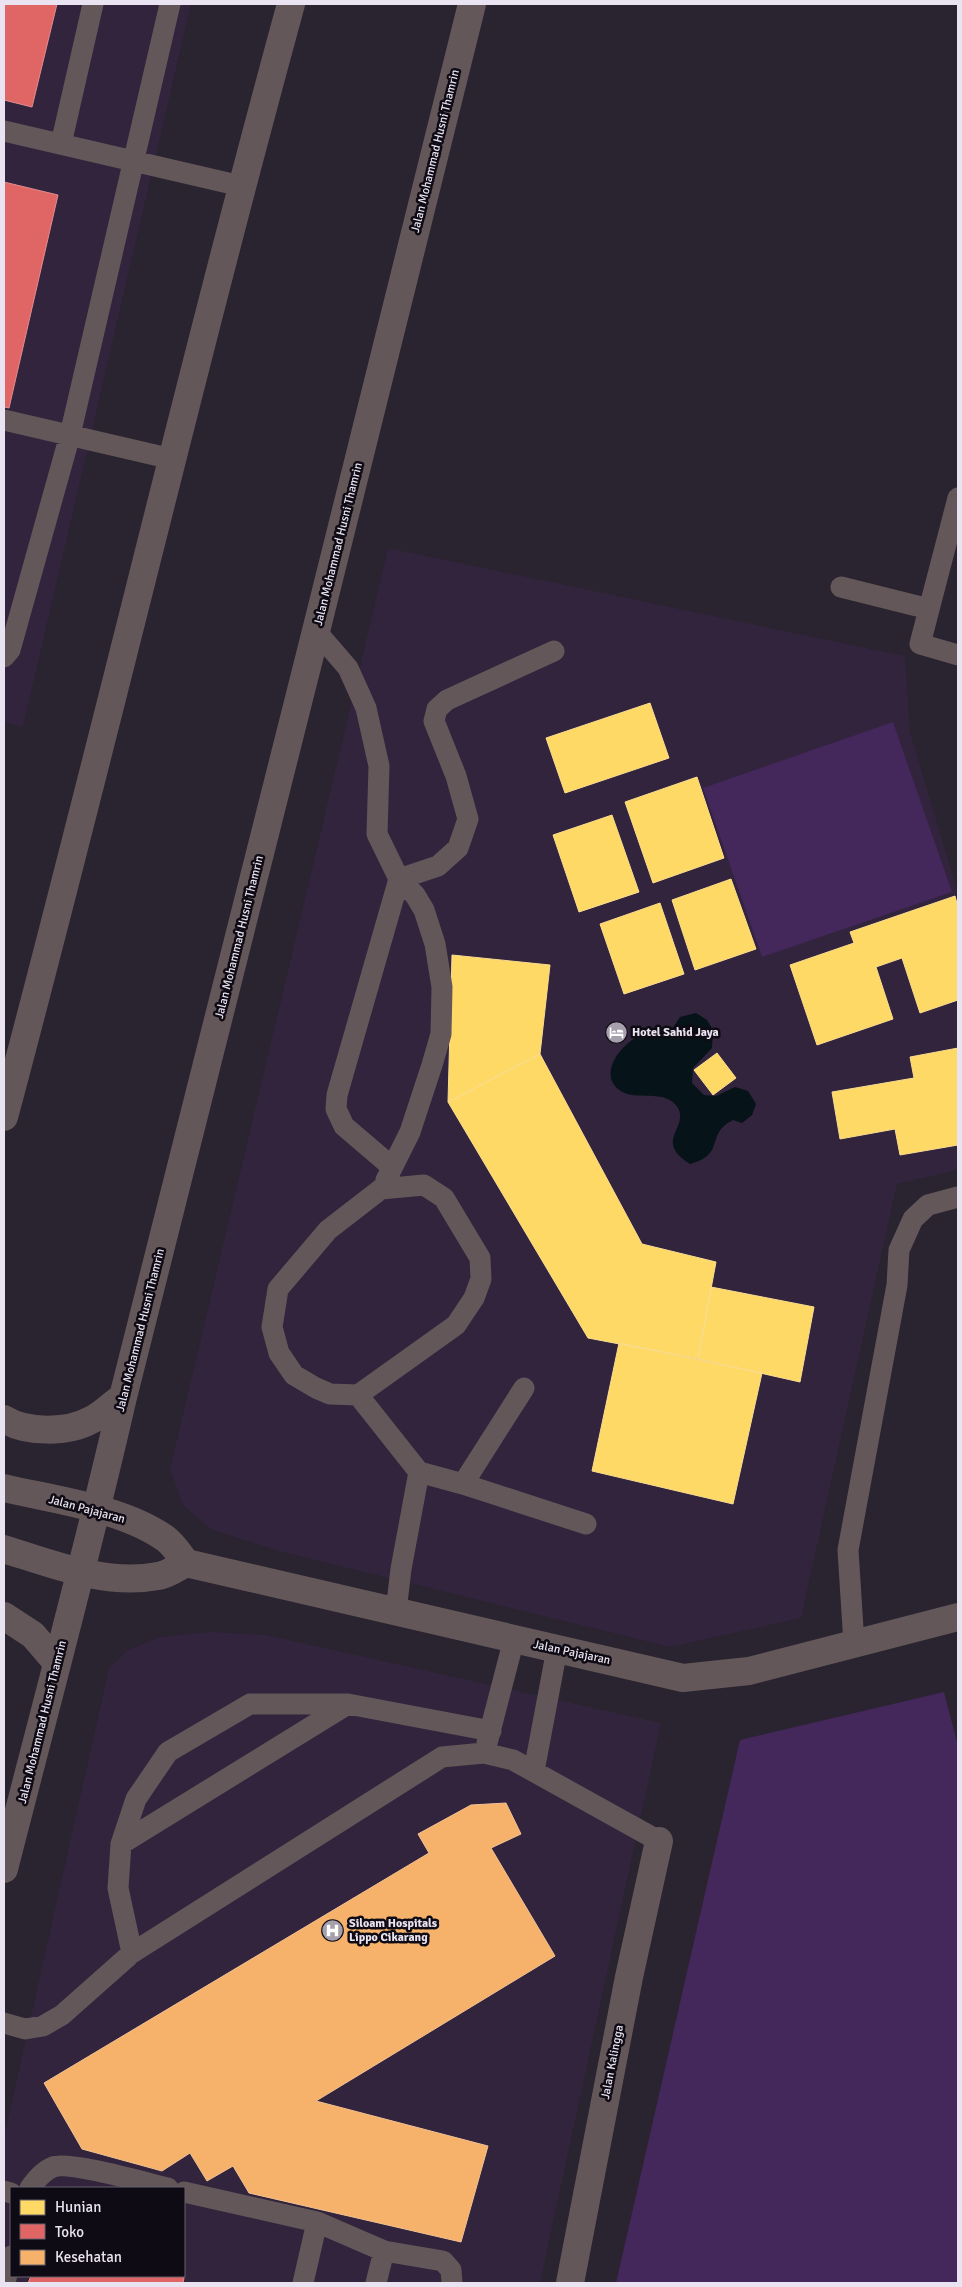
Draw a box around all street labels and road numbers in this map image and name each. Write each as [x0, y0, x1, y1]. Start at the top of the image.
street label: Jalan Mohammad Husni Thamrin [408, 68, 463, 234]
street label: Jalan Mohammad Husni Thamrin [311, 461, 366, 627]
street label: Jalan Mohammad Husni Thamrin [212, 854, 267, 1020]
street label: Jalan Mohammad Husni Thamrin [113, 1247, 168, 1413]
street label: Jalan Pajajaran [47, 1492, 127, 1527]
street label: Jalan Pajajaran [532, 1637, 612, 1668]
street label: Jalan Mohammad Husni Thamrin [15, 1639, 70, 1805]
street label: Jalan Kalingga [598, 2024, 627, 2100]

